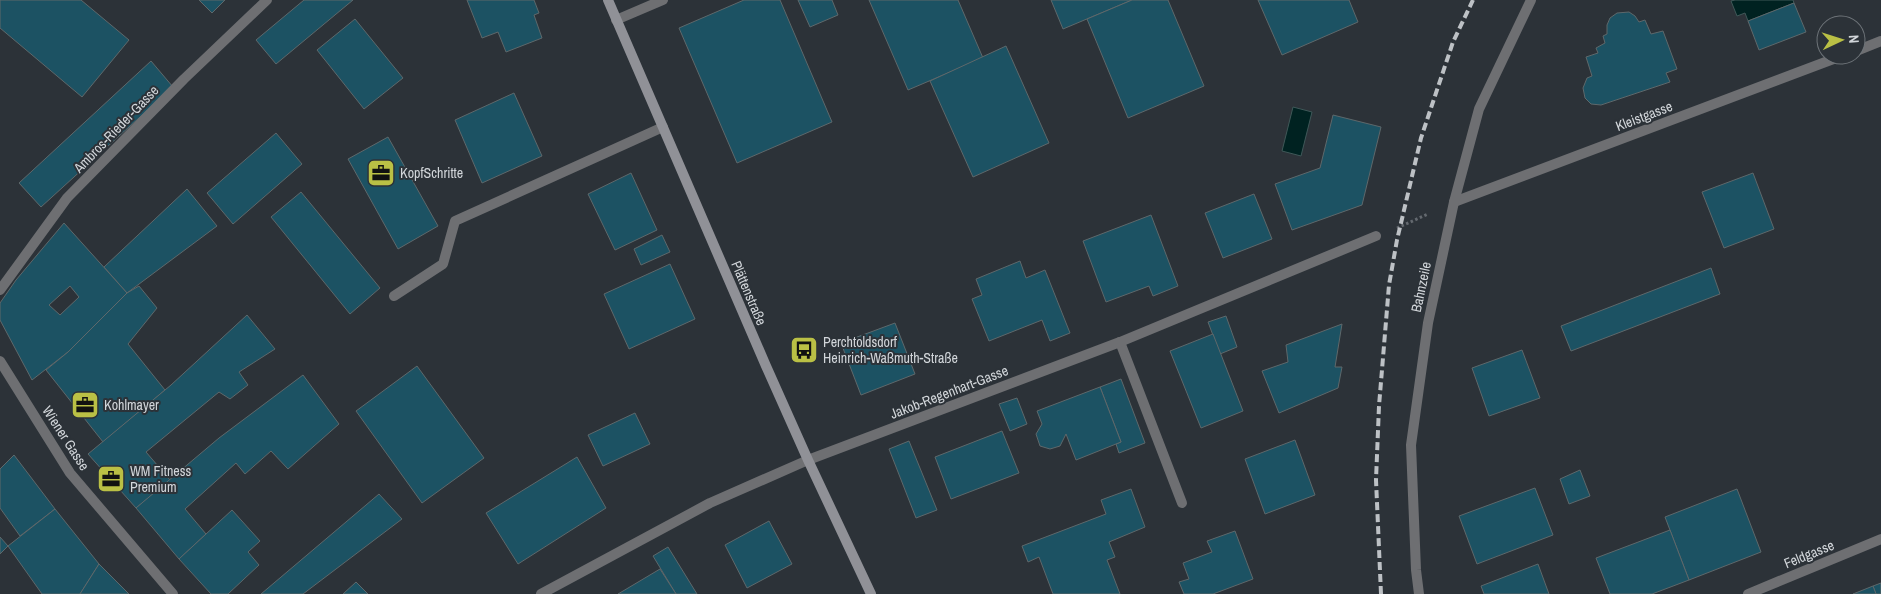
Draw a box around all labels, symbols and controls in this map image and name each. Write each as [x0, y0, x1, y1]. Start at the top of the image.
north arrow [1816, 15, 1866, 65]
text: N [1845, 34, 1863, 44]
street label: Ambros-Rieder-Gasse [69, 81, 162, 177]
street label: Kleistgasse [1613, 97, 1675, 135]
office icon: KopfSchritte [366, 158, 396, 188]
place label: KopfSchritte [400, 164, 463, 182]
street label: Plättenstraße [727, 258, 771, 328]
street label: Bahnzeile [1407, 260, 1435, 314]
place label: Perchtoldsdorf Heinrich-Waßmuth-Straße [823, 333, 958, 367]
bus stop icon: Perchtoldsdorf Heinrich-Waßmuth-Straße [789, 335, 819, 365]
street label: Jakob-Regenhart-Gasse [887, 361, 1011, 423]
office icon: Kohlmayer [70, 390, 100, 420]
place label: Kohlmayer [104, 396, 159, 414]
street label: Wiener Gasse [38, 402, 94, 474]
place label: WM Fitness Premium [130, 462, 191, 496]
office icon: WM Fitness Premium [96, 464, 126, 494]
street label: Feldgasse [1781, 536, 1837, 572]

